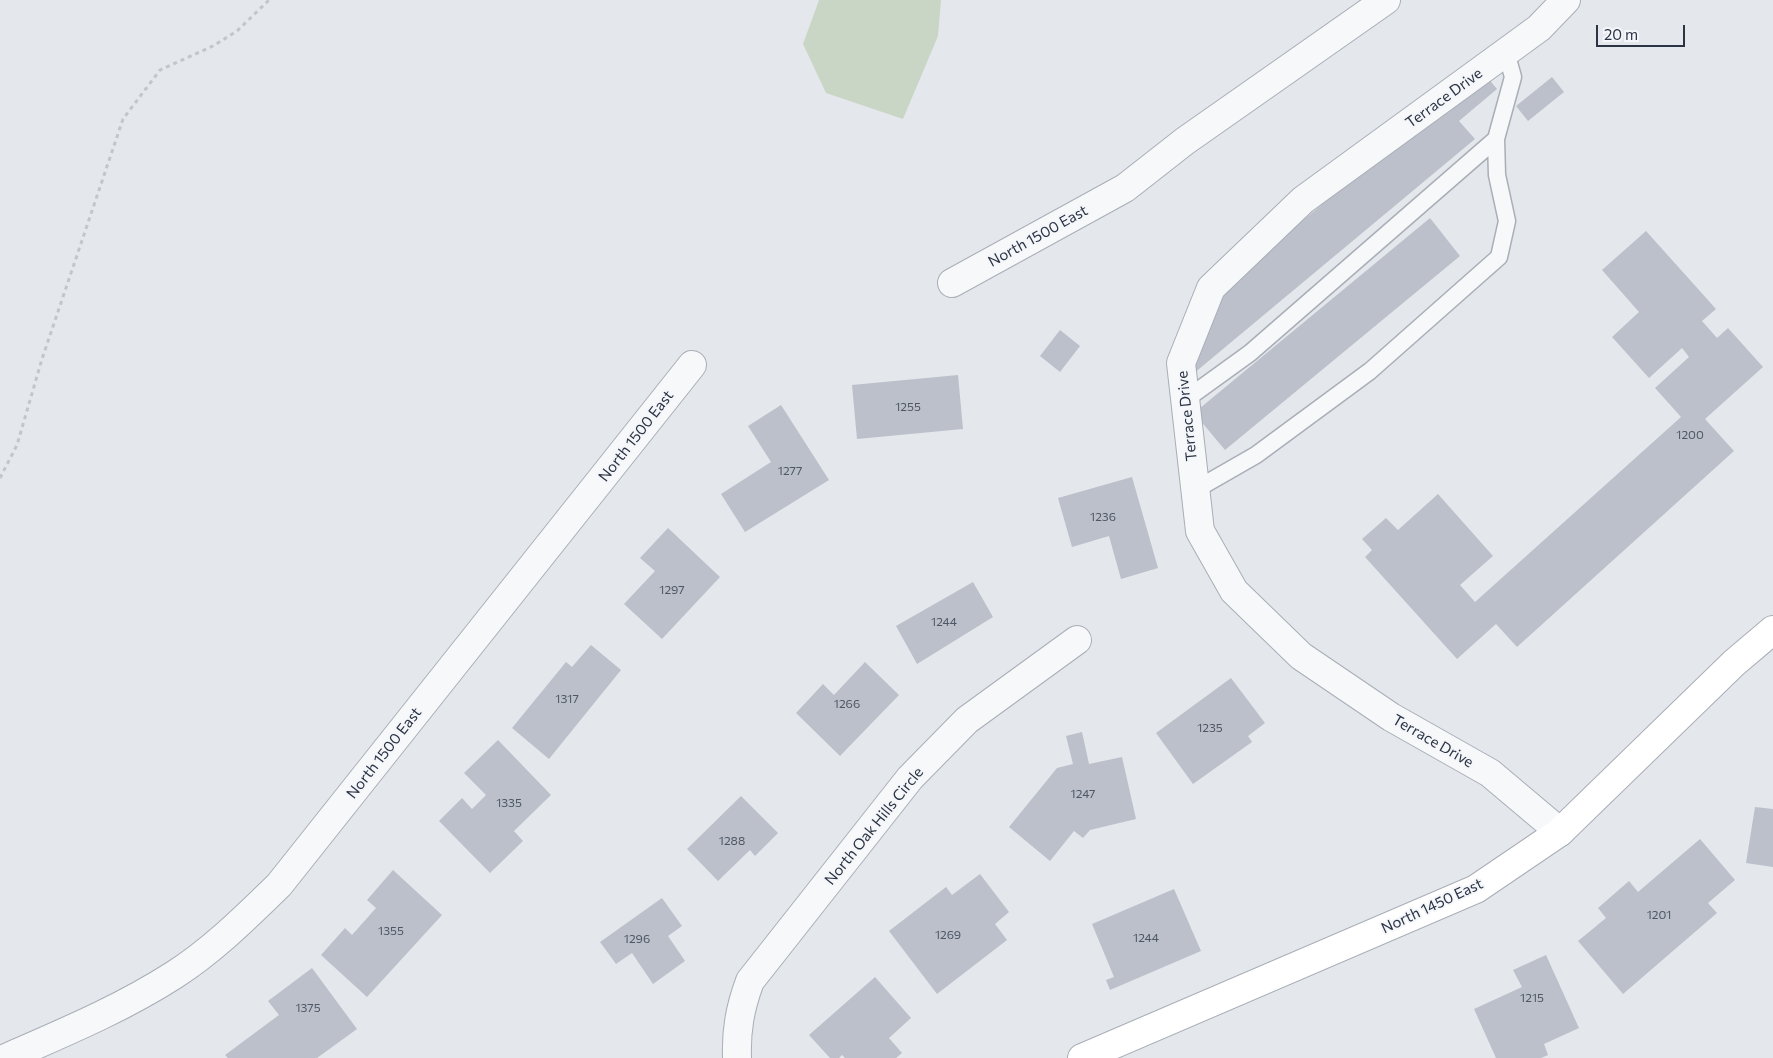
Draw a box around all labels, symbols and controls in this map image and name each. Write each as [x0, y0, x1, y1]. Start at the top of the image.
scale bar [1598, 15, 1687, 47]
text: 20 m [1604, 25, 1638, 43]
street label: Terrace Drive [1402, 64, 1486, 132]
street label: North 1500 East [985, 201, 1091, 271]
street label: Terrace Drive [1173, 370, 1201, 462]
street label: North 1500 East [595, 387, 677, 485]
house number: 1255 [895, 400, 921, 414]
house number: 1200 [1676, 428, 1704, 442]
house number: 1277 [778, 464, 802, 478]
house number: 1236 [1090, 510, 1116, 524]
house number: 1297 [659, 583, 685, 597]
house number: 1244 [931, 615, 957, 629]
house number: 1317 [555, 692, 579, 706]
house number: 1266 [834, 697, 860, 711]
street label: North 1500 East [343, 704, 425, 802]
street label: Terrace Drive [1389, 711, 1477, 771]
house number: 1235 [1197, 721, 1223, 735]
street label: North Oak Hills Circle [821, 763, 927, 889]
house number: 1247 [1071, 787, 1095, 801]
house number: 1335 [496, 796, 522, 810]
house number: 1288 [719, 834, 745, 848]
street label: North 1450 East [1378, 875, 1486, 937]
house number: 1201 [1647, 908, 1671, 922]
house number: 1355 [378, 924, 404, 938]
house number: 1269 [935, 928, 961, 942]
house number: 1244 [1133, 931, 1159, 945]
house number: 1296 [624, 932, 650, 946]
house number: 1215 [1520, 991, 1544, 1005]
house number: 1375 [295, 1001, 321, 1015]

